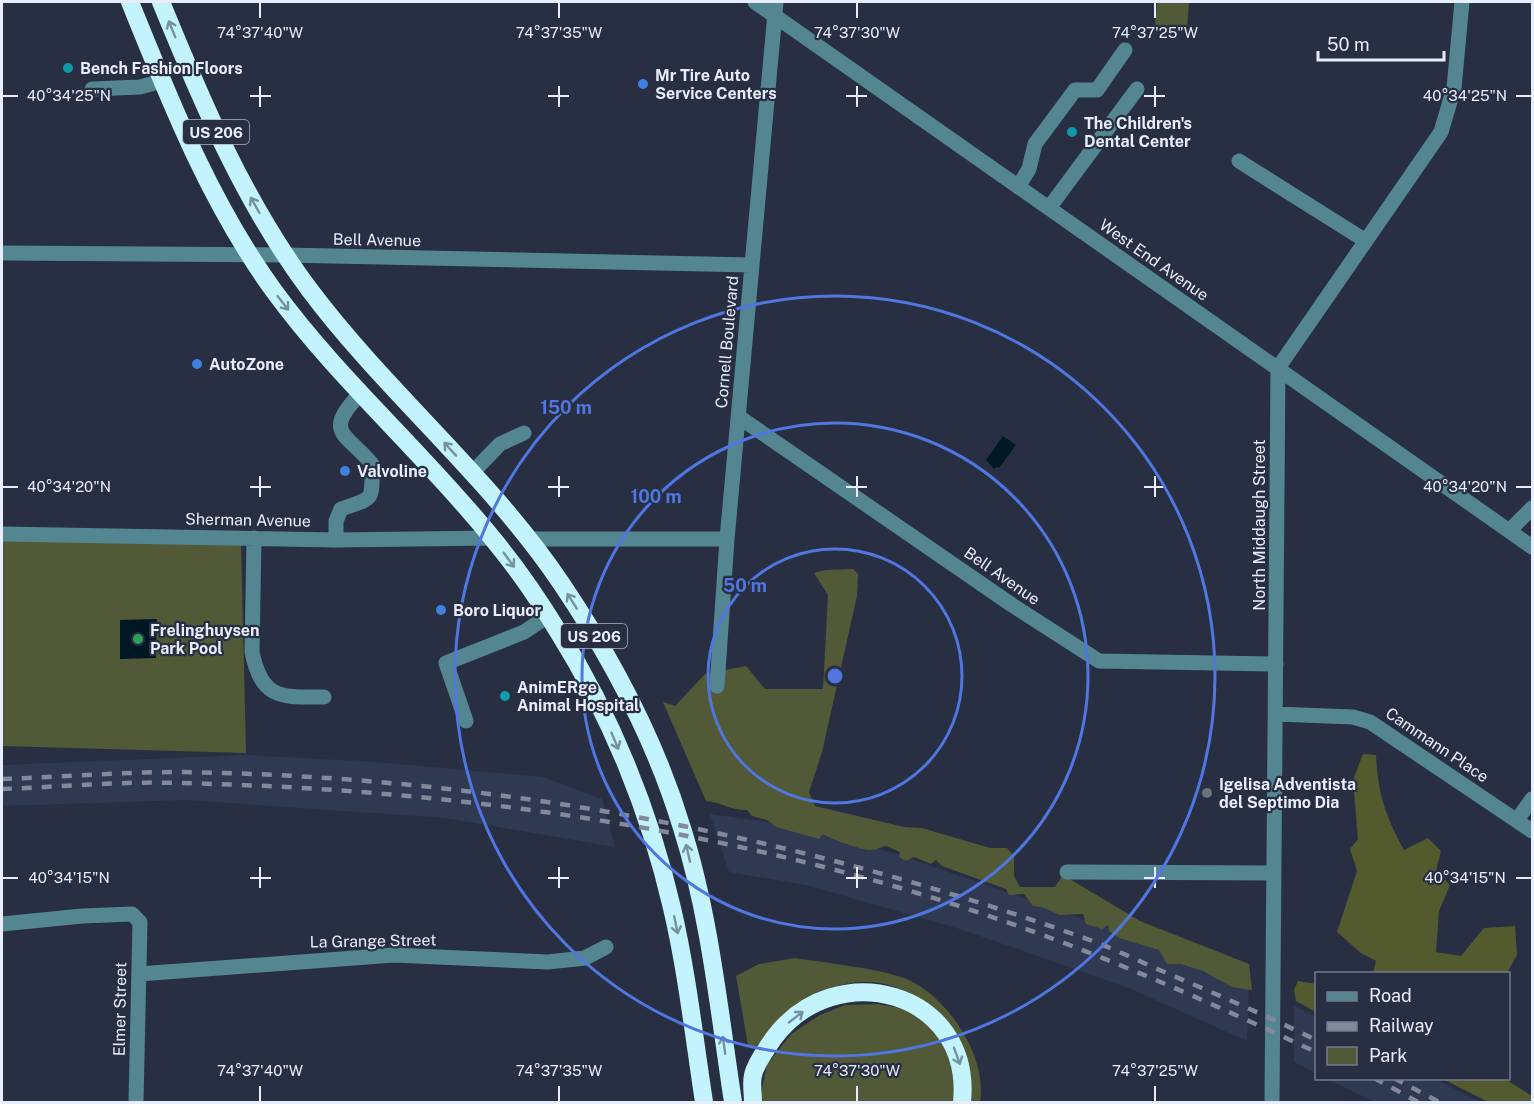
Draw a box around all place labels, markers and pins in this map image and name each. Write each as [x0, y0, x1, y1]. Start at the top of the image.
place label: Bench Fashion Floors [80, 59, 243, 78]
marker: Bench Fashion Floors [61, 61, 75, 75]
place label: Mr Tire Auto Service Centers [655, 66, 777, 103]
marker: Mr Tire Auto Service Centers [636, 77, 650, 91]
place label: The Children's Dental Center [1084, 114, 1192, 151]
marker: The Children's Dental Center [1065, 125, 1079, 139]
place label: AutoZone [209, 355, 284, 374]
marker: AutoZone [190, 357, 204, 371]
place label: Valvoline [357, 462, 427, 481]
marker: Valvoline [338, 464, 352, 478]
place label: Boro Liquor [453, 601, 542, 620]
marker: Boro Liquor [434, 603, 448, 617]
place label: Frelinghuysen Park Pool [150, 621, 260, 658]
marker: Frelinghuysen Park Pool [131, 632, 145, 646]
centre of rings [825, 666, 845, 686]
place label: AnimERge Animal Hospital [517, 678, 639, 715]
marker: AnimERge Animal Hospital [498, 689, 512, 703]
place label: Igelisa Adventista del Septimo Dia [1219, 775, 1356, 812]
marker: Igelisa Adventista del Septimo Dia [1200, 786, 1214, 800]

